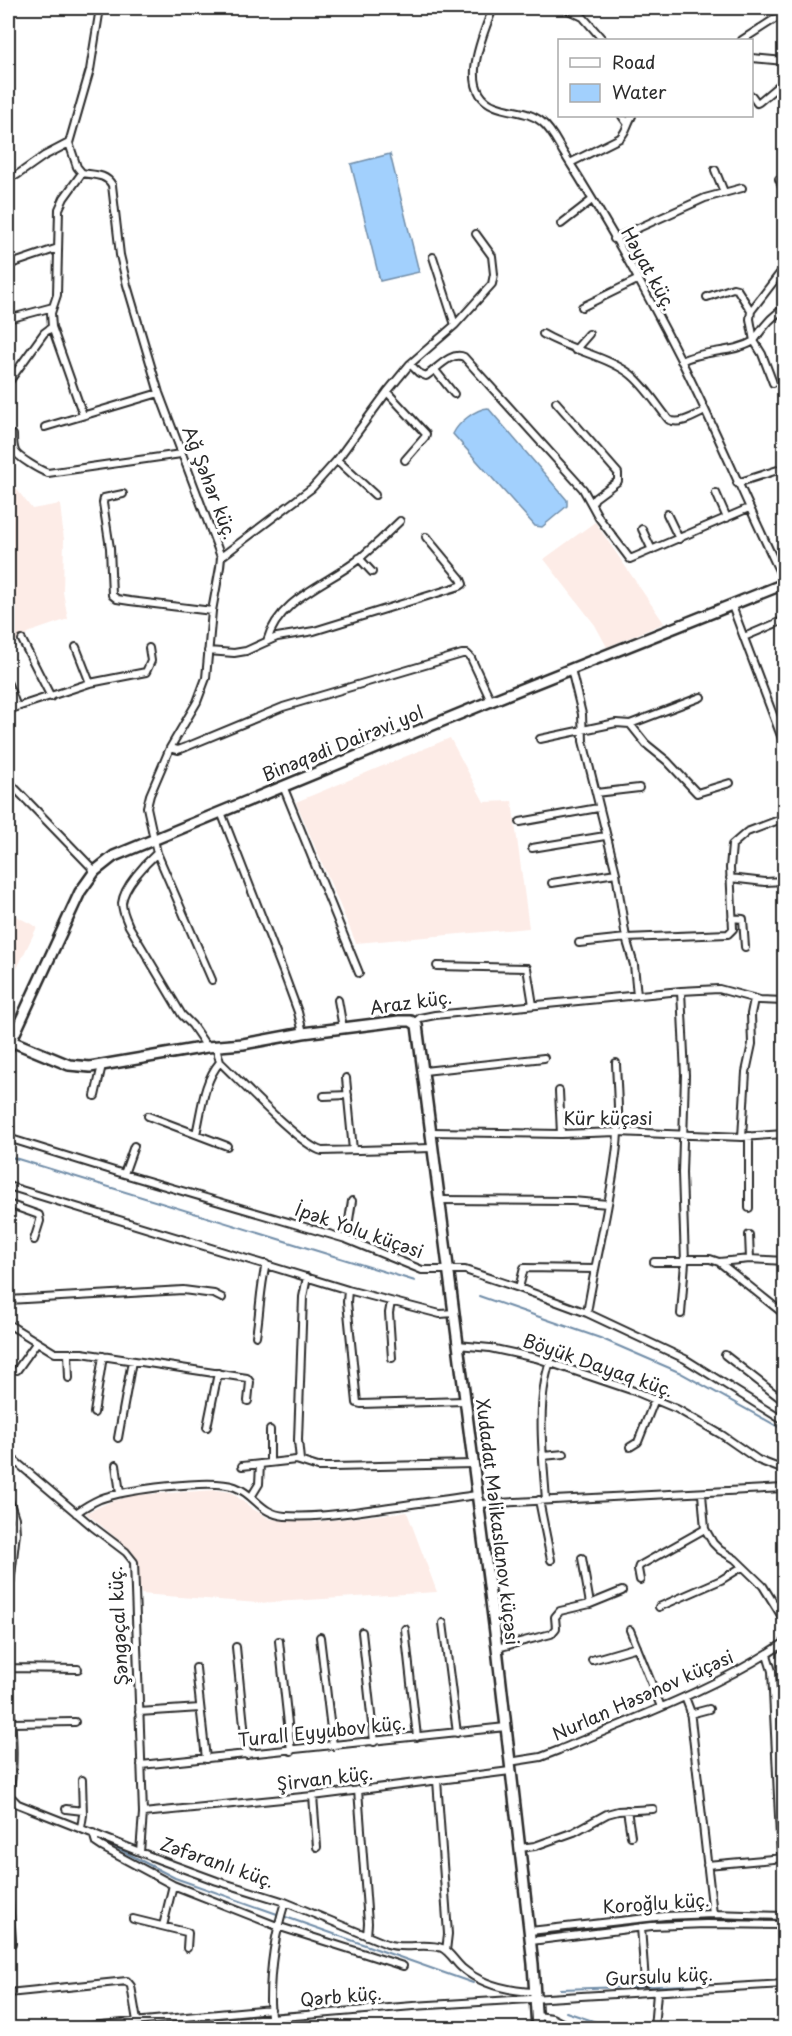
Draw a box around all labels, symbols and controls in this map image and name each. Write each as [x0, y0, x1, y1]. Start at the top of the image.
legend [558, 39, 753, 117]
text: Road [612, 48, 656, 75]
text: Water [612, 78, 667, 105]
street label: Həyat küç. [615, 222, 683, 315]
street label: Ağ Şəhər küç. [176, 422, 244, 543]
street label: Binəqədi Dairəvi yol [258, 698, 427, 787]
street label: Araz küç. [368, 982, 454, 1021]
street label: Kür küçəsi [563, 1104, 653, 1131]
street label: İpək Yolu küçəsi [292, 1195, 427, 1264]
street label: Böyük Dayaq küç. [520, 1326, 677, 1403]
street label: Xudadat Məlikaslanov küçəsi [470, 1397, 527, 1646]
street label: Şəngəçal küç. [101, 1565, 134, 1687]
street label: Nurlan Həsənov küçəsi [548, 1643, 737, 1747]
street label: Turall Eyyubov küç. [237, 1708, 407, 1753]
street label: Şirvan küç. [275, 1758, 375, 1797]
street label: Zəfəranlı küç. [157, 1829, 278, 1894]
street label: Koroğlu küç. [601, 1885, 710, 1920]
street label: Gursulu küç. [604, 1959, 714, 1992]
street label: Qərb küç. [299, 1978, 383, 2013]

